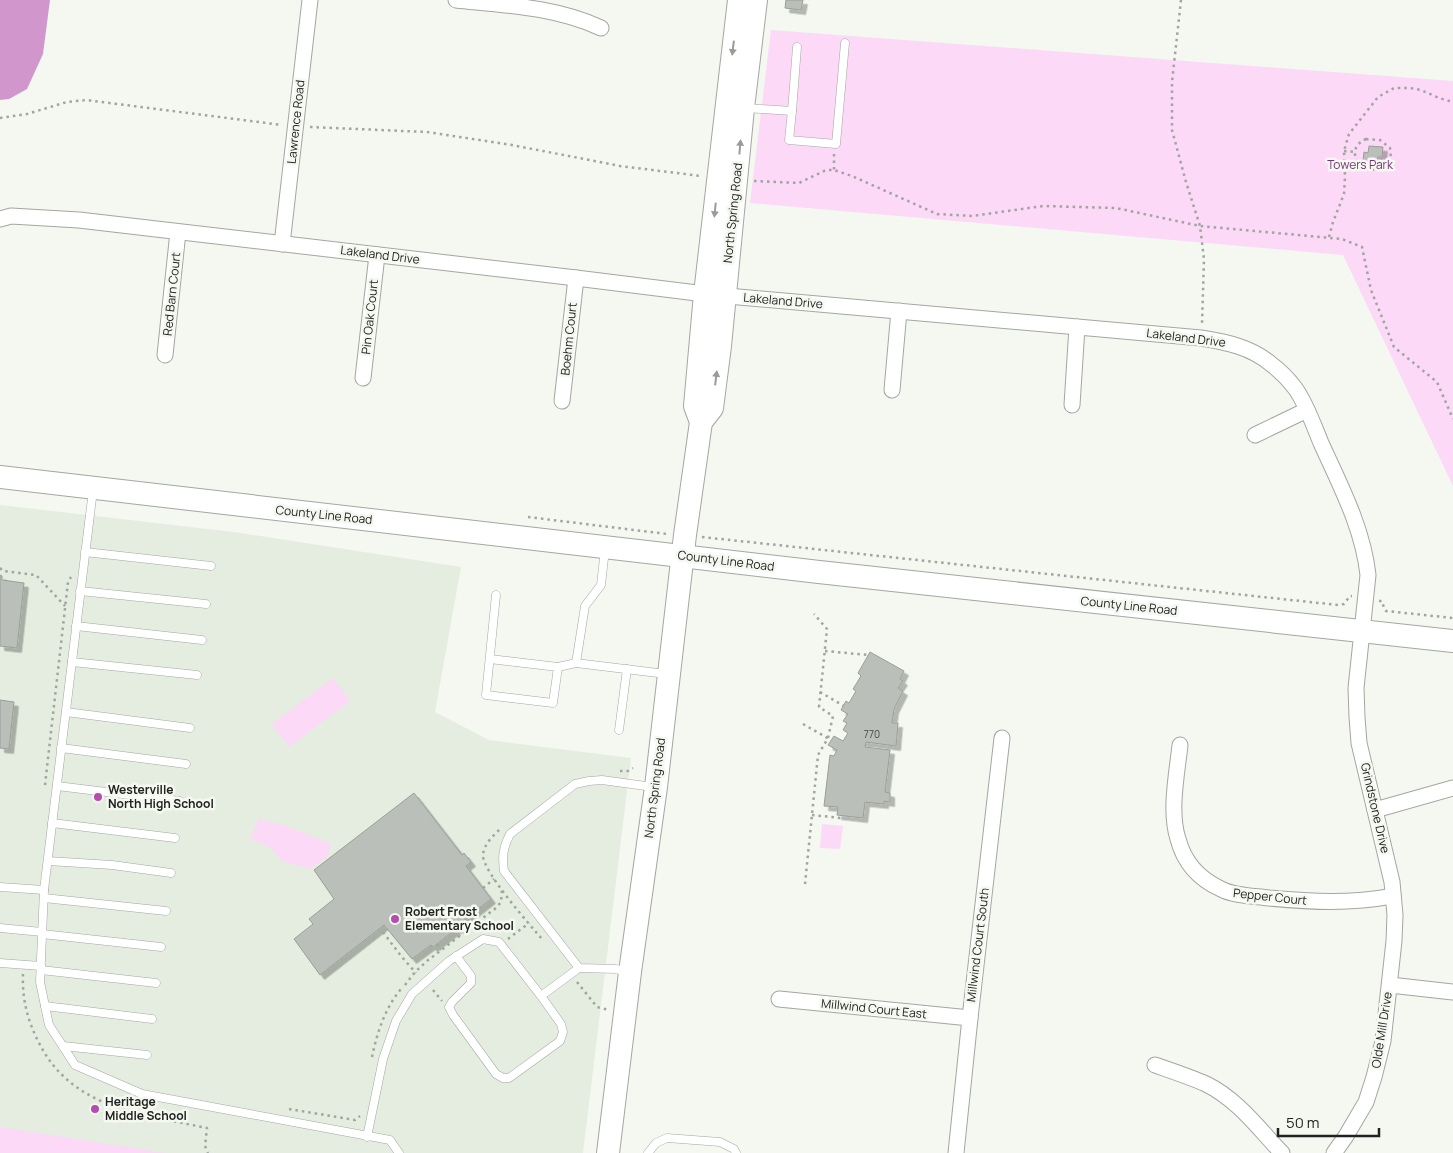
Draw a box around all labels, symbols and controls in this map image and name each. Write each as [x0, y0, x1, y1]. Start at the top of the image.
one-way arrow [729, 41, 737, 57]
street label: Lawrence Road [283, 79, 308, 165]
one-way arrow [736, 138, 744, 154]
park label: Towers Park [1327, 156, 1394, 173]
street label: North Spring Road [719, 162, 746, 264]
one-way arrow [711, 202, 719, 218]
street label: Lakeland Drive [339, 241, 421, 268]
street label: Red Barn Court [159, 251, 184, 337]
street label: Pin Oak Court [357, 278, 382, 355]
street label: Lakeland Drive [743, 289, 824, 312]
street label: Boehm Court [556, 302, 581, 376]
street label: Lakeland Drive [1145, 324, 1227, 351]
one-way arrow [712, 370, 720, 386]
street label: County Line Road [275, 501, 373, 528]
street label: County Line Road [677, 546, 775, 575]
street label: County Line Road [1080, 592, 1178, 619]
house number: 770 [864, 727, 880, 741]
street label: North Spring Road [640, 737, 669, 839]
street label: Grindstone Drive [1357, 761, 1394, 855]
place label: Westerville North High School [108, 781, 214, 812]
marker: Westerville North High School [92, 791, 104, 803]
street label: Pepper Court [1232, 884, 1308, 909]
street label: Millwind Court South [962, 887, 993, 1003]
place label: Robert Frost Elementary School [405, 903, 514, 934]
marker: Robert Frost Elementary School [389, 913, 401, 925]
street label: Olde Mill Drive [1367, 991, 1396, 1069]
street label: Millwind Court East [820, 995, 928, 1023]
place label: Heritage Middle School [105, 1093, 187, 1124]
marker: Heritage Middle School [89, 1103, 101, 1115]
scale bar [1278, 1106, 1379, 1138]
text: 50 m [1286, 1112, 1320, 1133]

